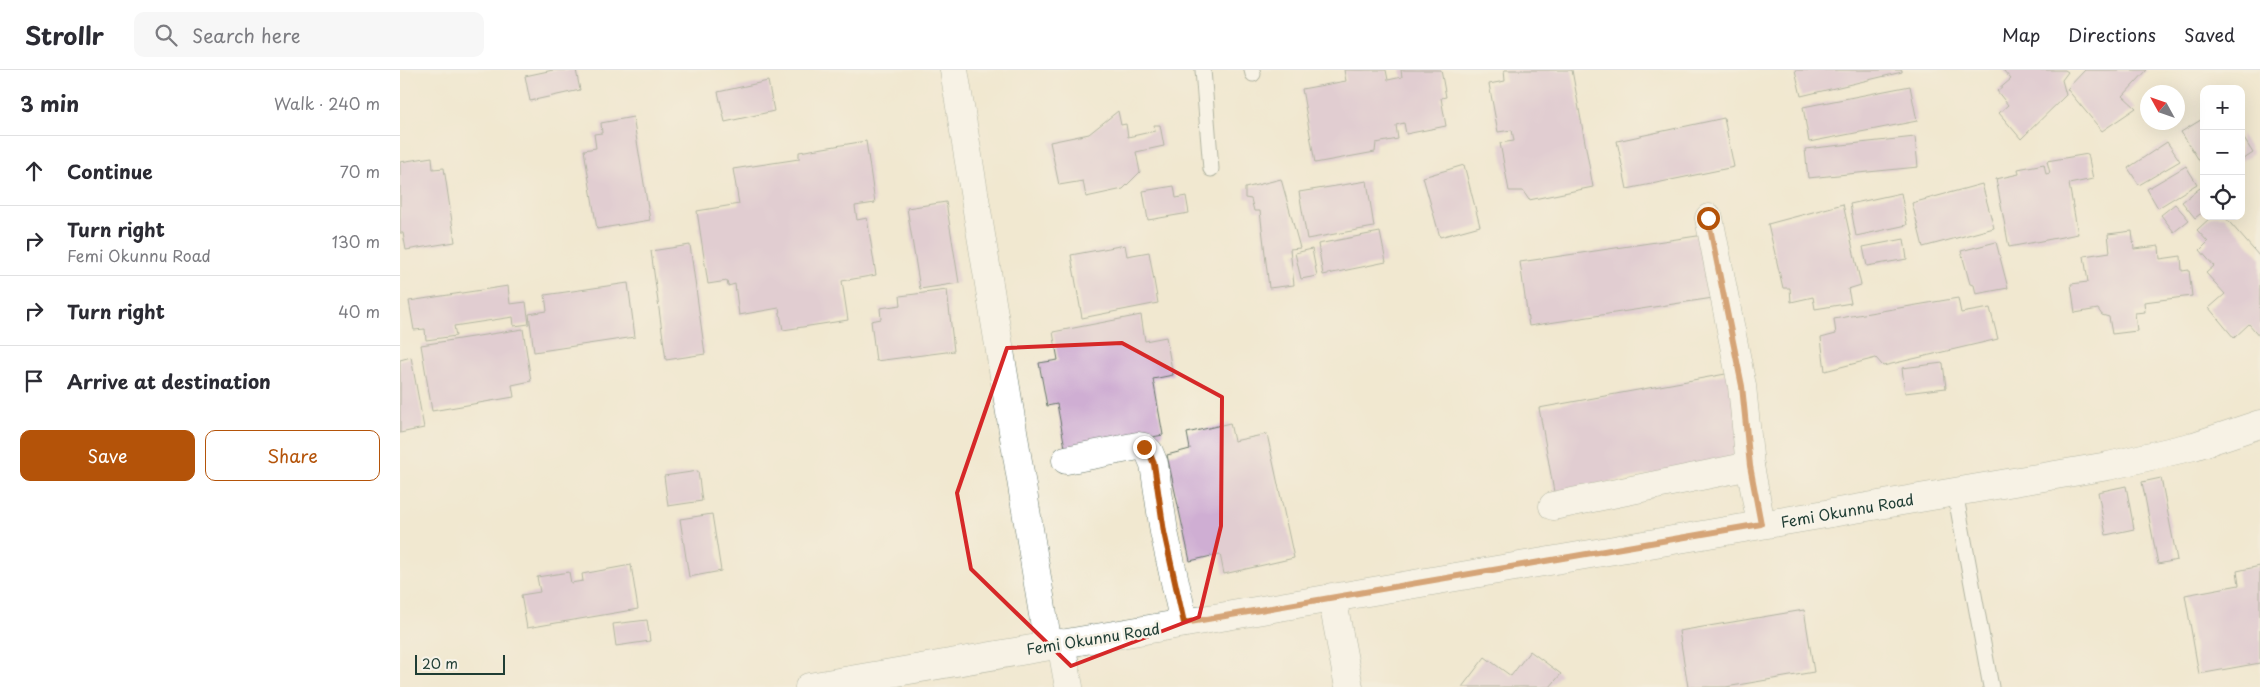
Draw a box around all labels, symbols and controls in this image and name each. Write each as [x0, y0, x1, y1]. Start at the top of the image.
search box [134, 12, 484, 57]
text: Strollr [25, 17, 104, 53]
icon: search [152, 21, 180, 49]
text: Search here [192, 21, 301, 49]
text: Map [2002, 21, 2040, 48]
text: Directions [2068, 21, 2156, 48]
text: Saved [2184, 21, 2235, 48]
north arrow [2140, 85, 2185, 130]
map controls [2200, 85, 2245, 220]
button: + [2200, 85, 2245, 130]
text: 3 min [20, 87, 79, 119]
text: Walk · 240 m [274, 91, 380, 115]
button: − [2200, 130, 2245, 175]
icon: ahead [20, 157, 48, 185]
text: Continue [67, 157, 153, 185]
text: 70 m [340, 159, 380, 183]
button: locate [2200, 175, 2245, 220]
route start [1697, 207, 1720, 230]
text: Turn right [67, 215, 165, 243]
icon: right [20, 227, 48, 255]
text: 130 m [332, 229, 380, 253]
text: Femi Okunnu Road [67, 243, 211, 267]
icon: right [20, 297, 48, 325]
text: Turn right [67, 297, 165, 325]
text: 40 m [338, 299, 380, 323]
icon: arrive [20, 367, 48, 395]
text: Arrive at destination [67, 367, 271, 395]
button: Save [20, 430, 195, 481]
button: Share [205, 430, 380, 481]
route end [1133, 436, 1156, 459]
street label: Femi Okunnu Road [1779, 487, 1915, 533]
street label: Femi Okunnu Road [1025, 616, 1161, 660]
scale bar [415, 652, 505, 675]
text: 20 m [422, 653, 458, 674]

